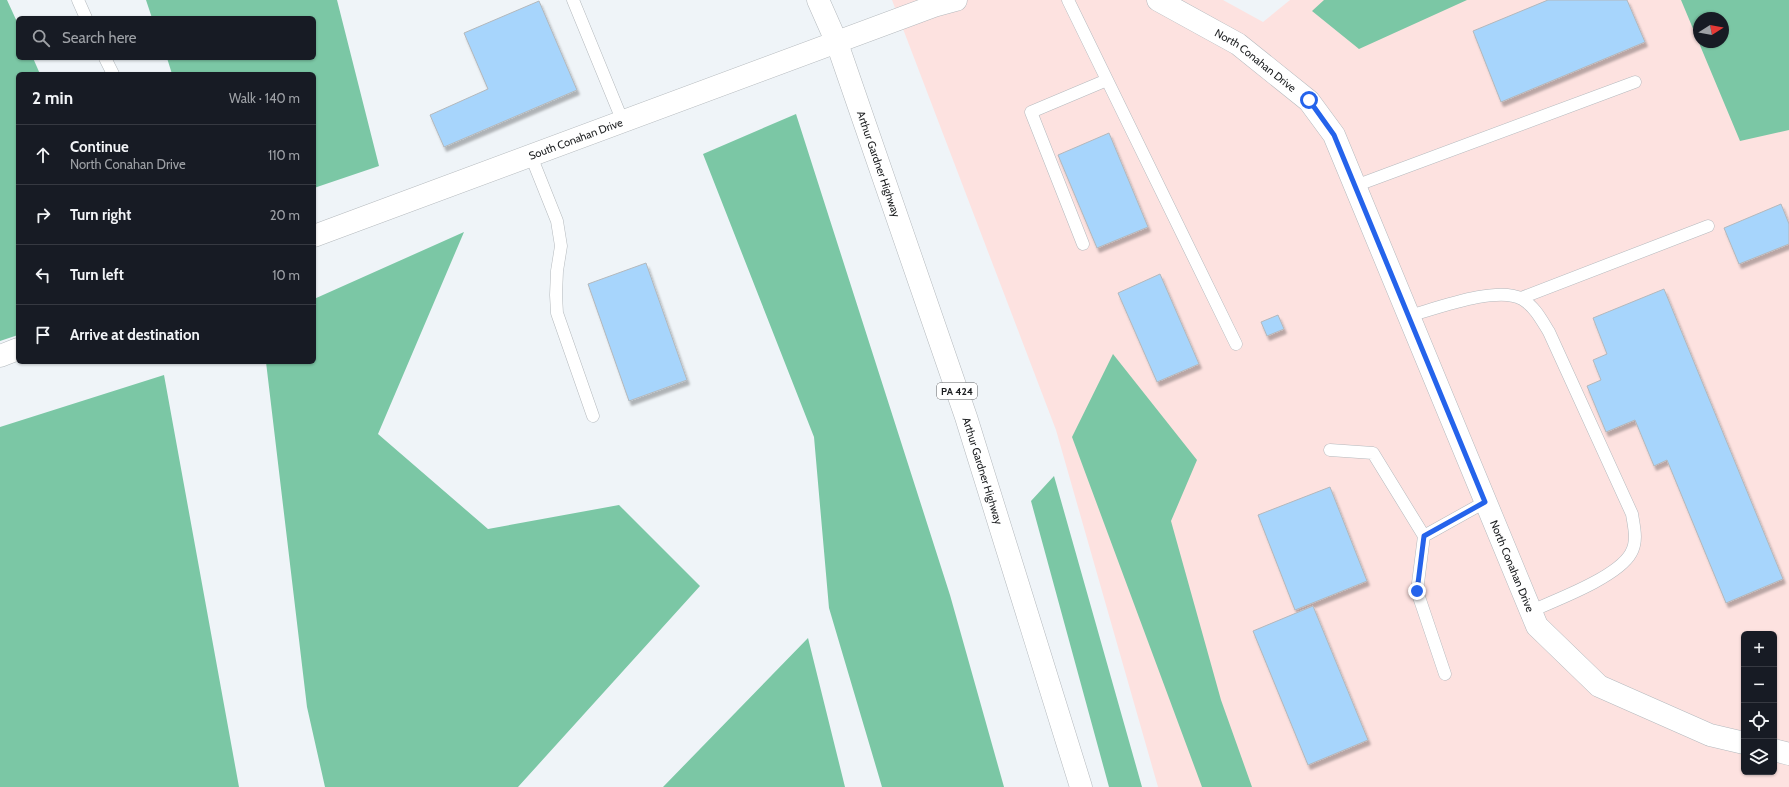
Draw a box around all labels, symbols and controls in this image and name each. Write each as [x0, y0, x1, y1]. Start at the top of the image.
north arrow [1693, 12, 1729, 48]
search box [16, 16, 316, 60]
street label: North Conahan Drive [1212, 26, 1299, 95]
icon: search [30, 27, 52, 49]
text: Search here [62, 29, 137, 47]
text: 2 min [32, 88, 73, 108]
text: Walk · 140 m [229, 90, 300, 106]
route start [1300, 91, 1318, 109]
street label: Arthur Gardner Highway [854, 109, 904, 219]
street label: South Conahan Drive [527, 115, 625, 163]
text: Continue [70, 138, 129, 156]
icon: ahead [32, 144, 54, 166]
text: 110 m [268, 147, 300, 163]
text: North Conahan Drive [70, 156, 186, 172]
icon: right [32, 204, 54, 226]
text: Turn right [70, 206, 131, 224]
text: 20 m [270, 207, 300, 223]
icon: left [32, 264, 54, 286]
text: Turn left [70, 266, 124, 284]
text: 10 m [272, 267, 300, 283]
icon: arrive [32, 324, 54, 346]
text: Arrive at destination [70, 326, 200, 344]
road number: PA 424 [937, 383, 977, 399]
street label: Arthur Gardner Highway [959, 415, 1006, 527]
street label: North Conahan Drive [1487, 518, 1538, 614]
route end [1408, 582, 1426, 600]
map controls [1741, 631, 1777, 775]
button: + [1741, 631, 1777, 667]
button: − [1741, 667, 1777, 703]
button: locate [1741, 703, 1777, 739]
button: layers [1741, 739, 1777, 775]

